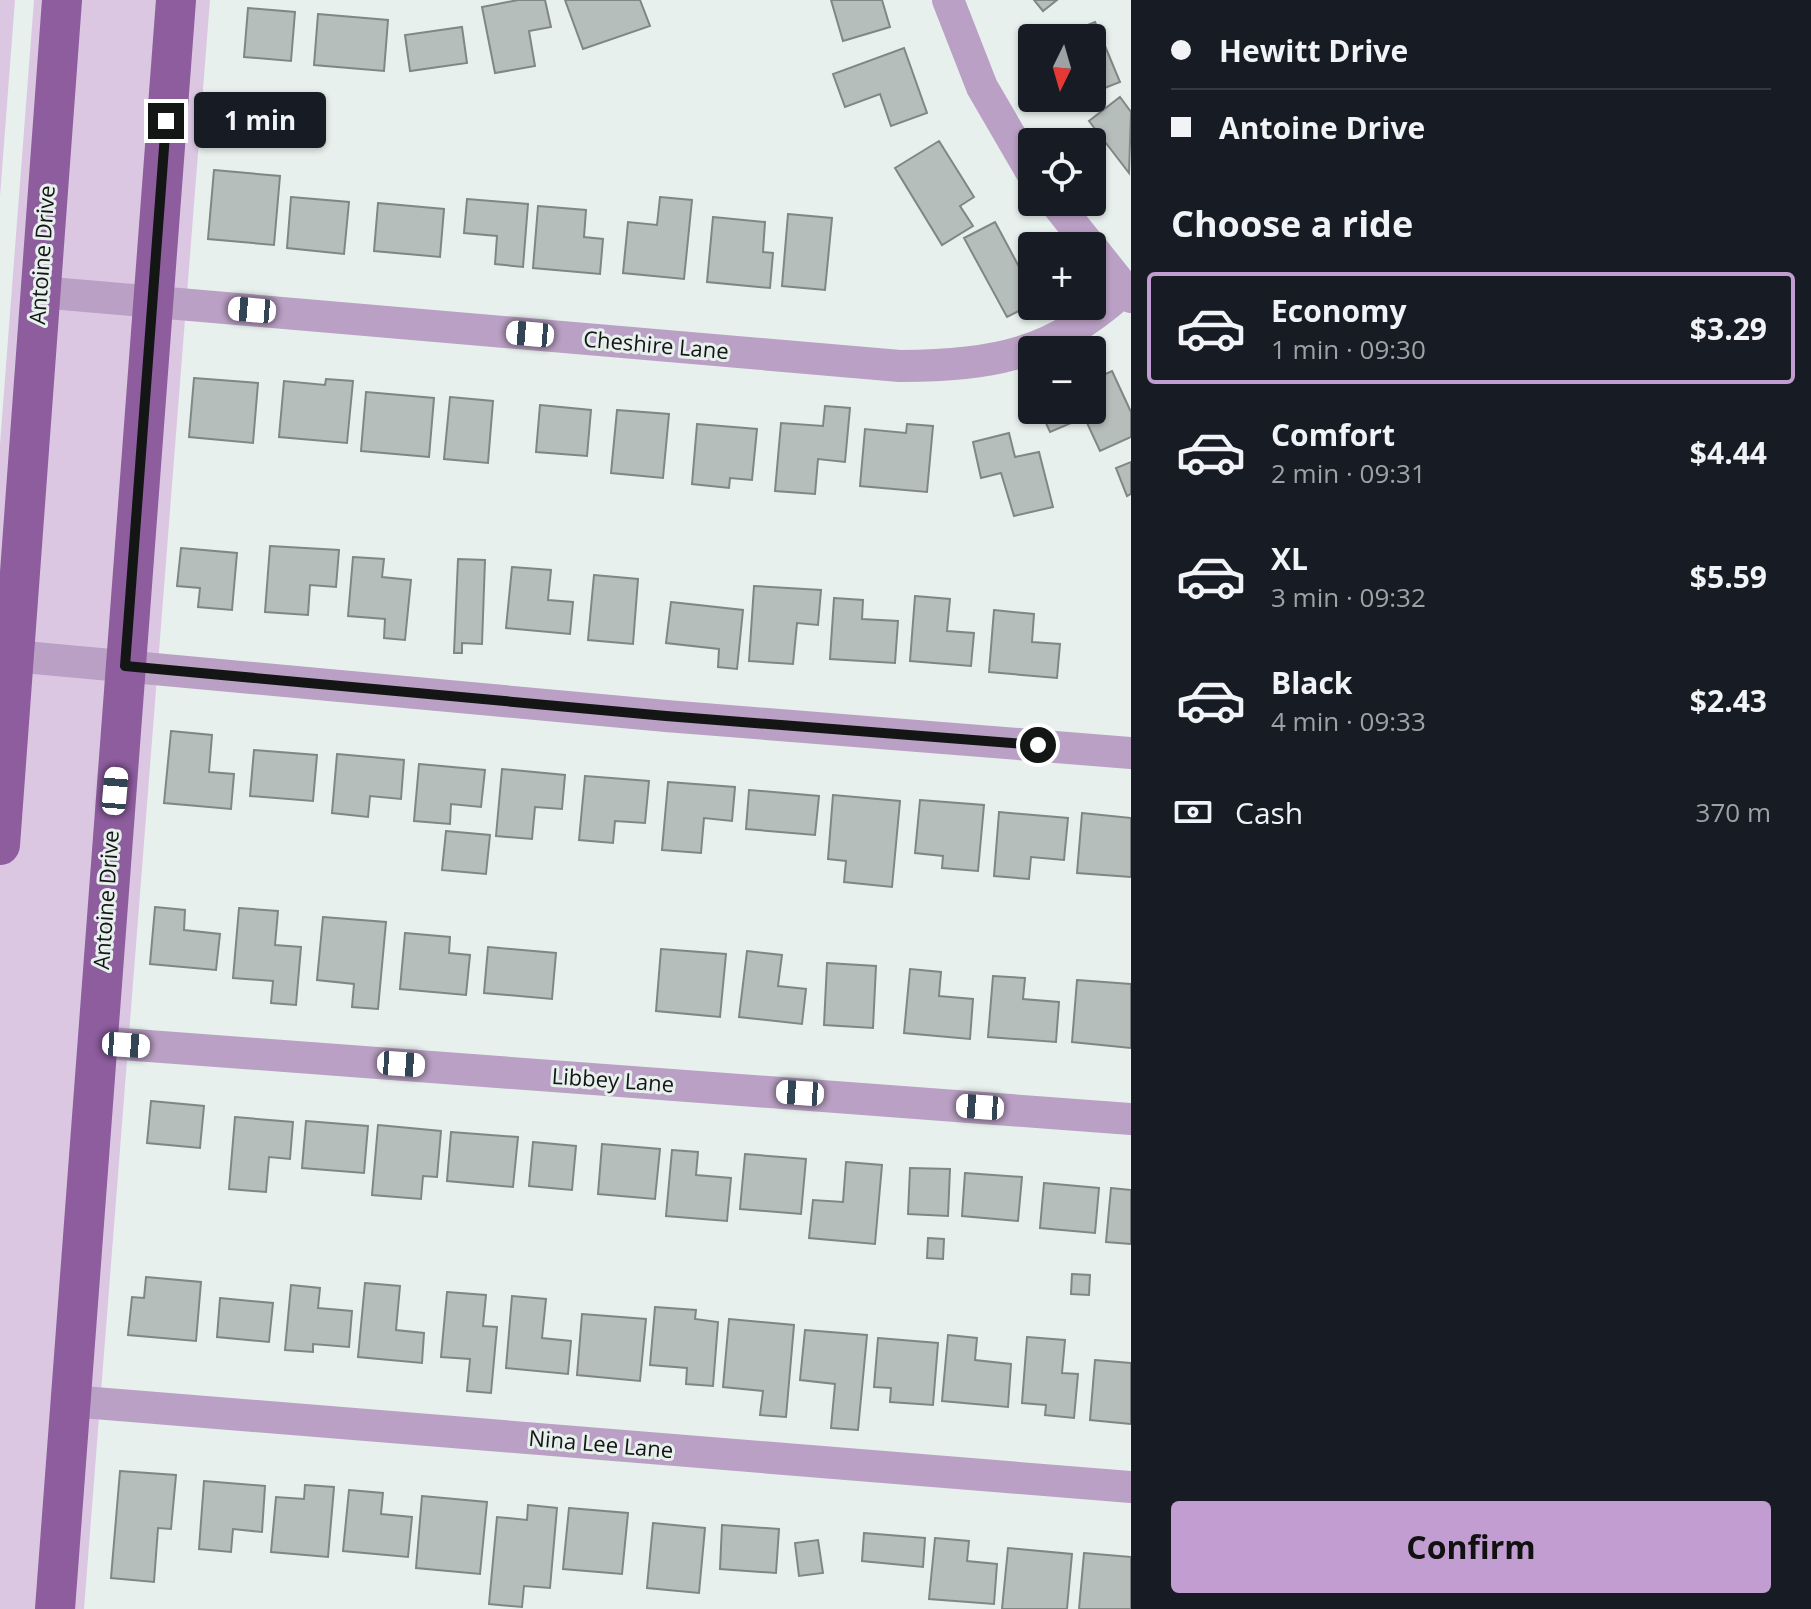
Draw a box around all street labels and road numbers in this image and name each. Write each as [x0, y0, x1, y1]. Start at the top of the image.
street label: Antoine Drive [21, 184, 61, 326]
street label: Cheshire Lane [582, 323, 730, 365]
street label: Antoine Drive [85, 829, 125, 971]
street label: Libbey Lane [551, 1060, 675, 1098]
street label: Nina Lee Lane [528, 1422, 675, 1464]

